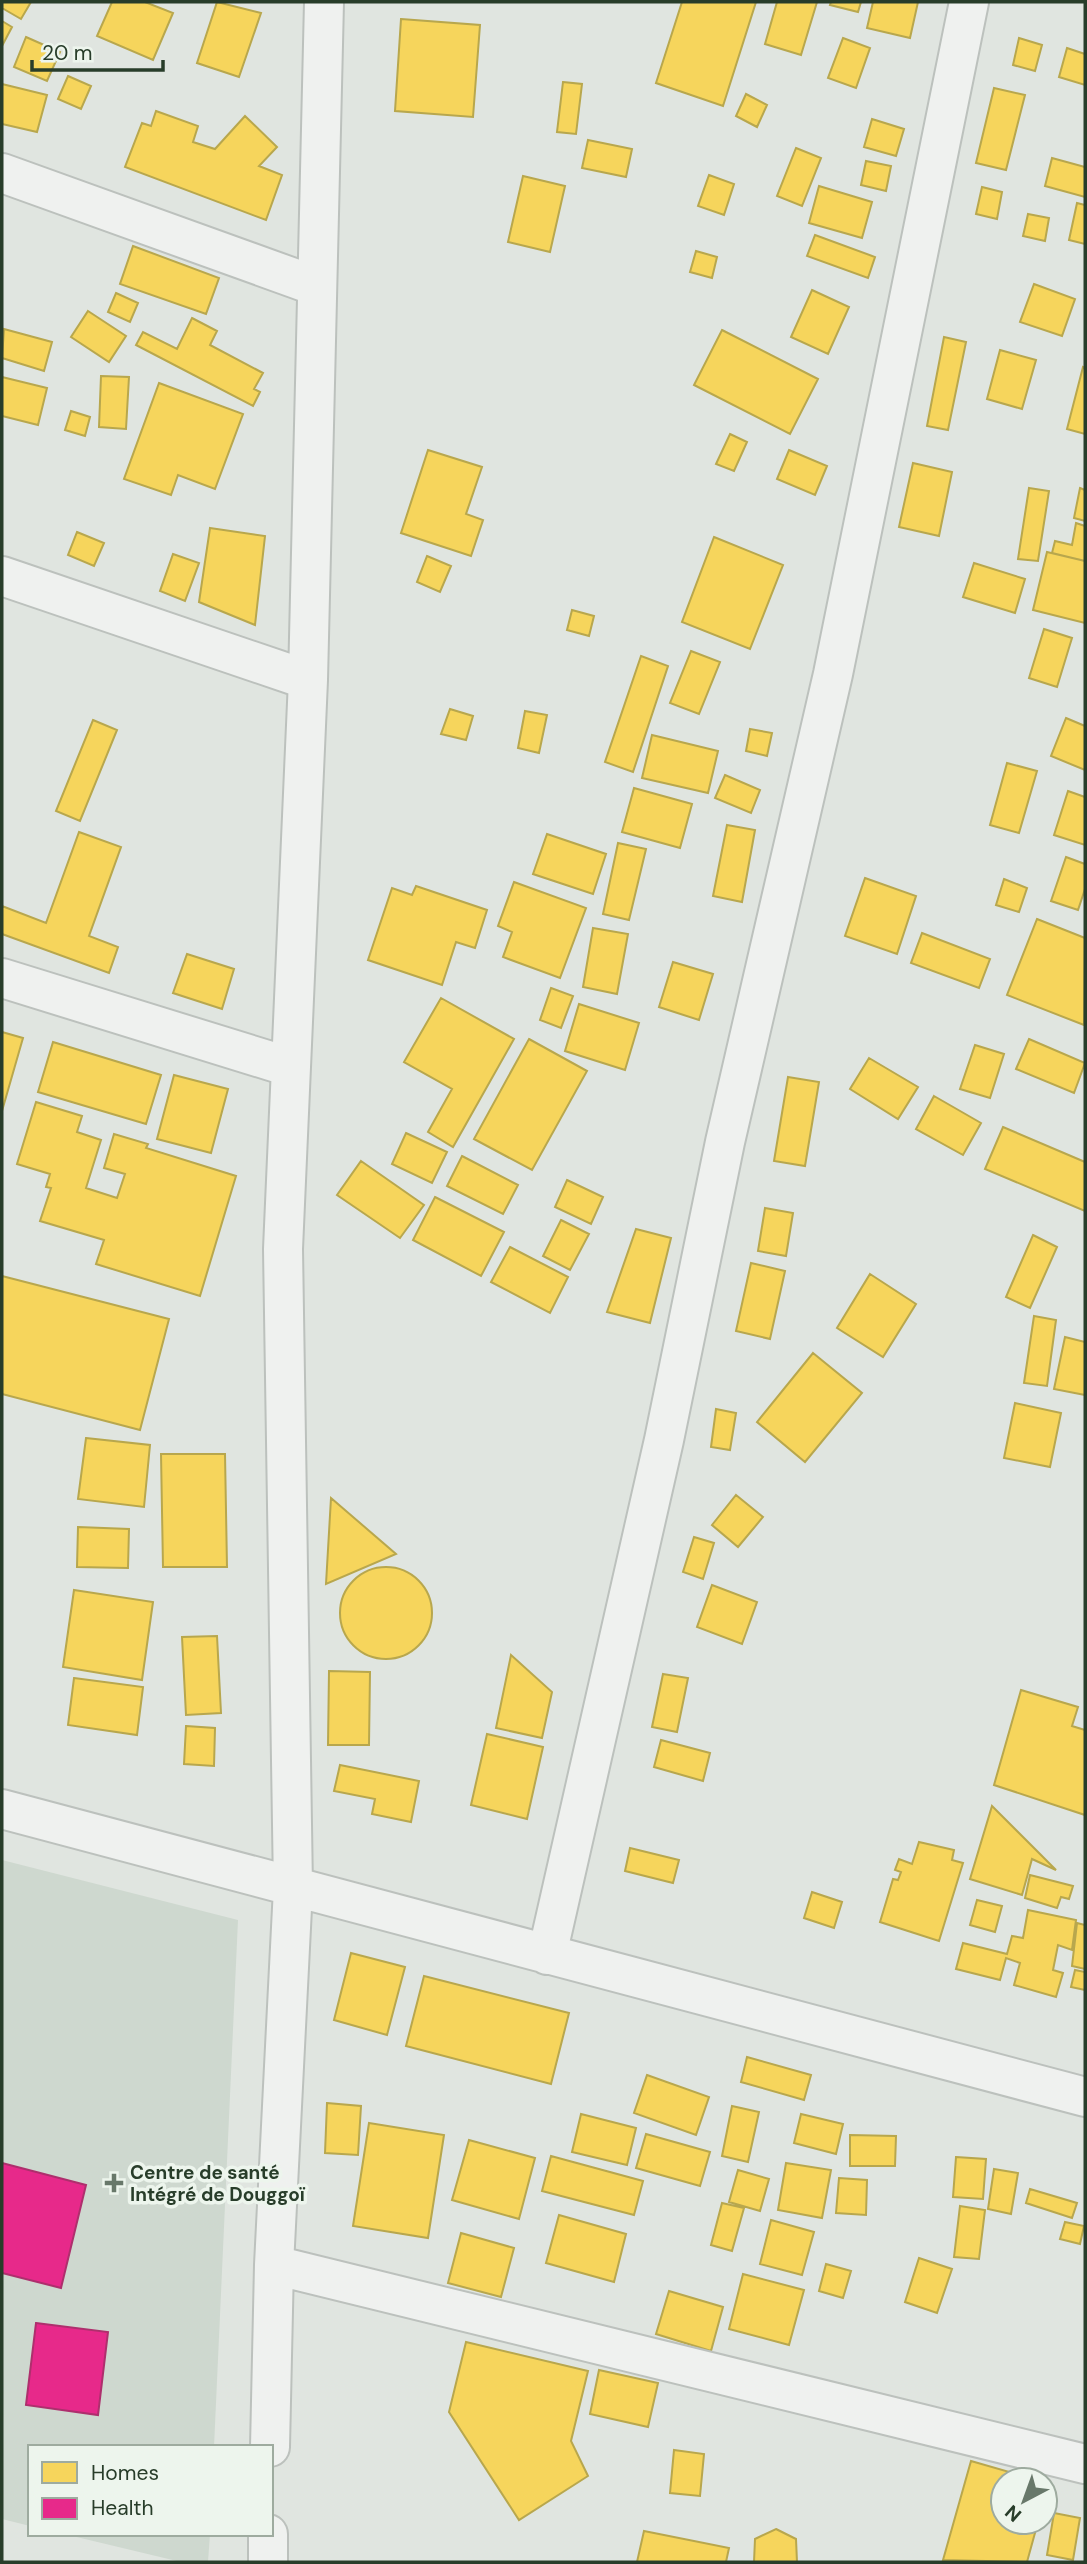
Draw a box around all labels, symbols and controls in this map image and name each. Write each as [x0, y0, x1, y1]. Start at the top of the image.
scale bar [32, 28, 163, 72]
text: 20 m [42, 39, 93, 67]
place label: Centre de santé Intégré de Douggoï [130, 2160, 306, 2207]
marker: Centre de santé Intégré de Douggoï [104, 2173, 124, 2193]
legend [28, 2445, 273, 2536]
text: Homes [91, 2459, 159, 2487]
north arrow [989, 2466, 1059, 2536]
text: Health [91, 2494, 154, 2522]
text: N [1000, 2499, 1027, 2527]

